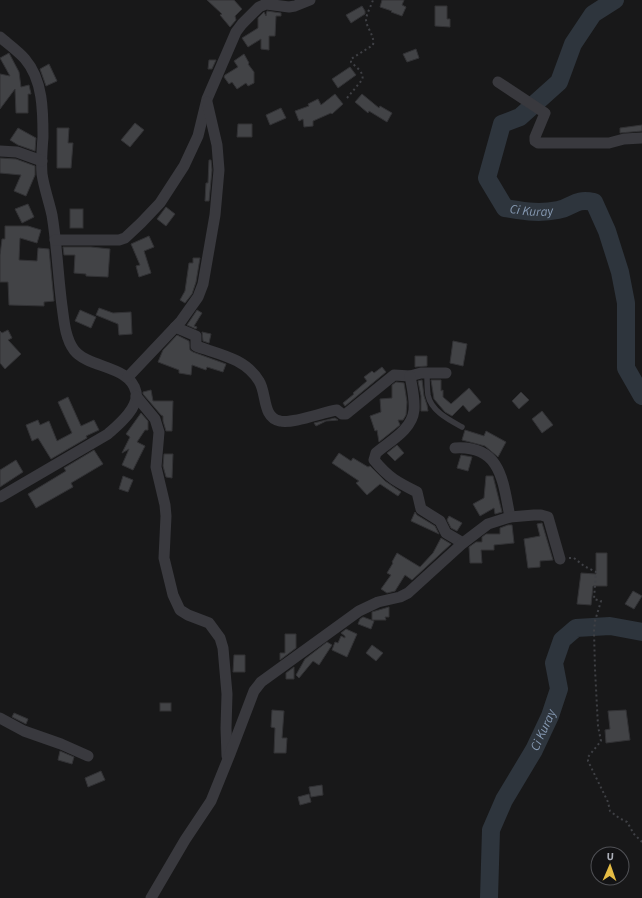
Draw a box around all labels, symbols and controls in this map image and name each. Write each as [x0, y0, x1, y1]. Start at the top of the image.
water label: Ci Kuray [508, 200, 555, 221]
water label: Ci Kuray [526, 706, 561, 754]
north arrow [590, 846, 630, 886]
text: U [606, 849, 614, 864]

